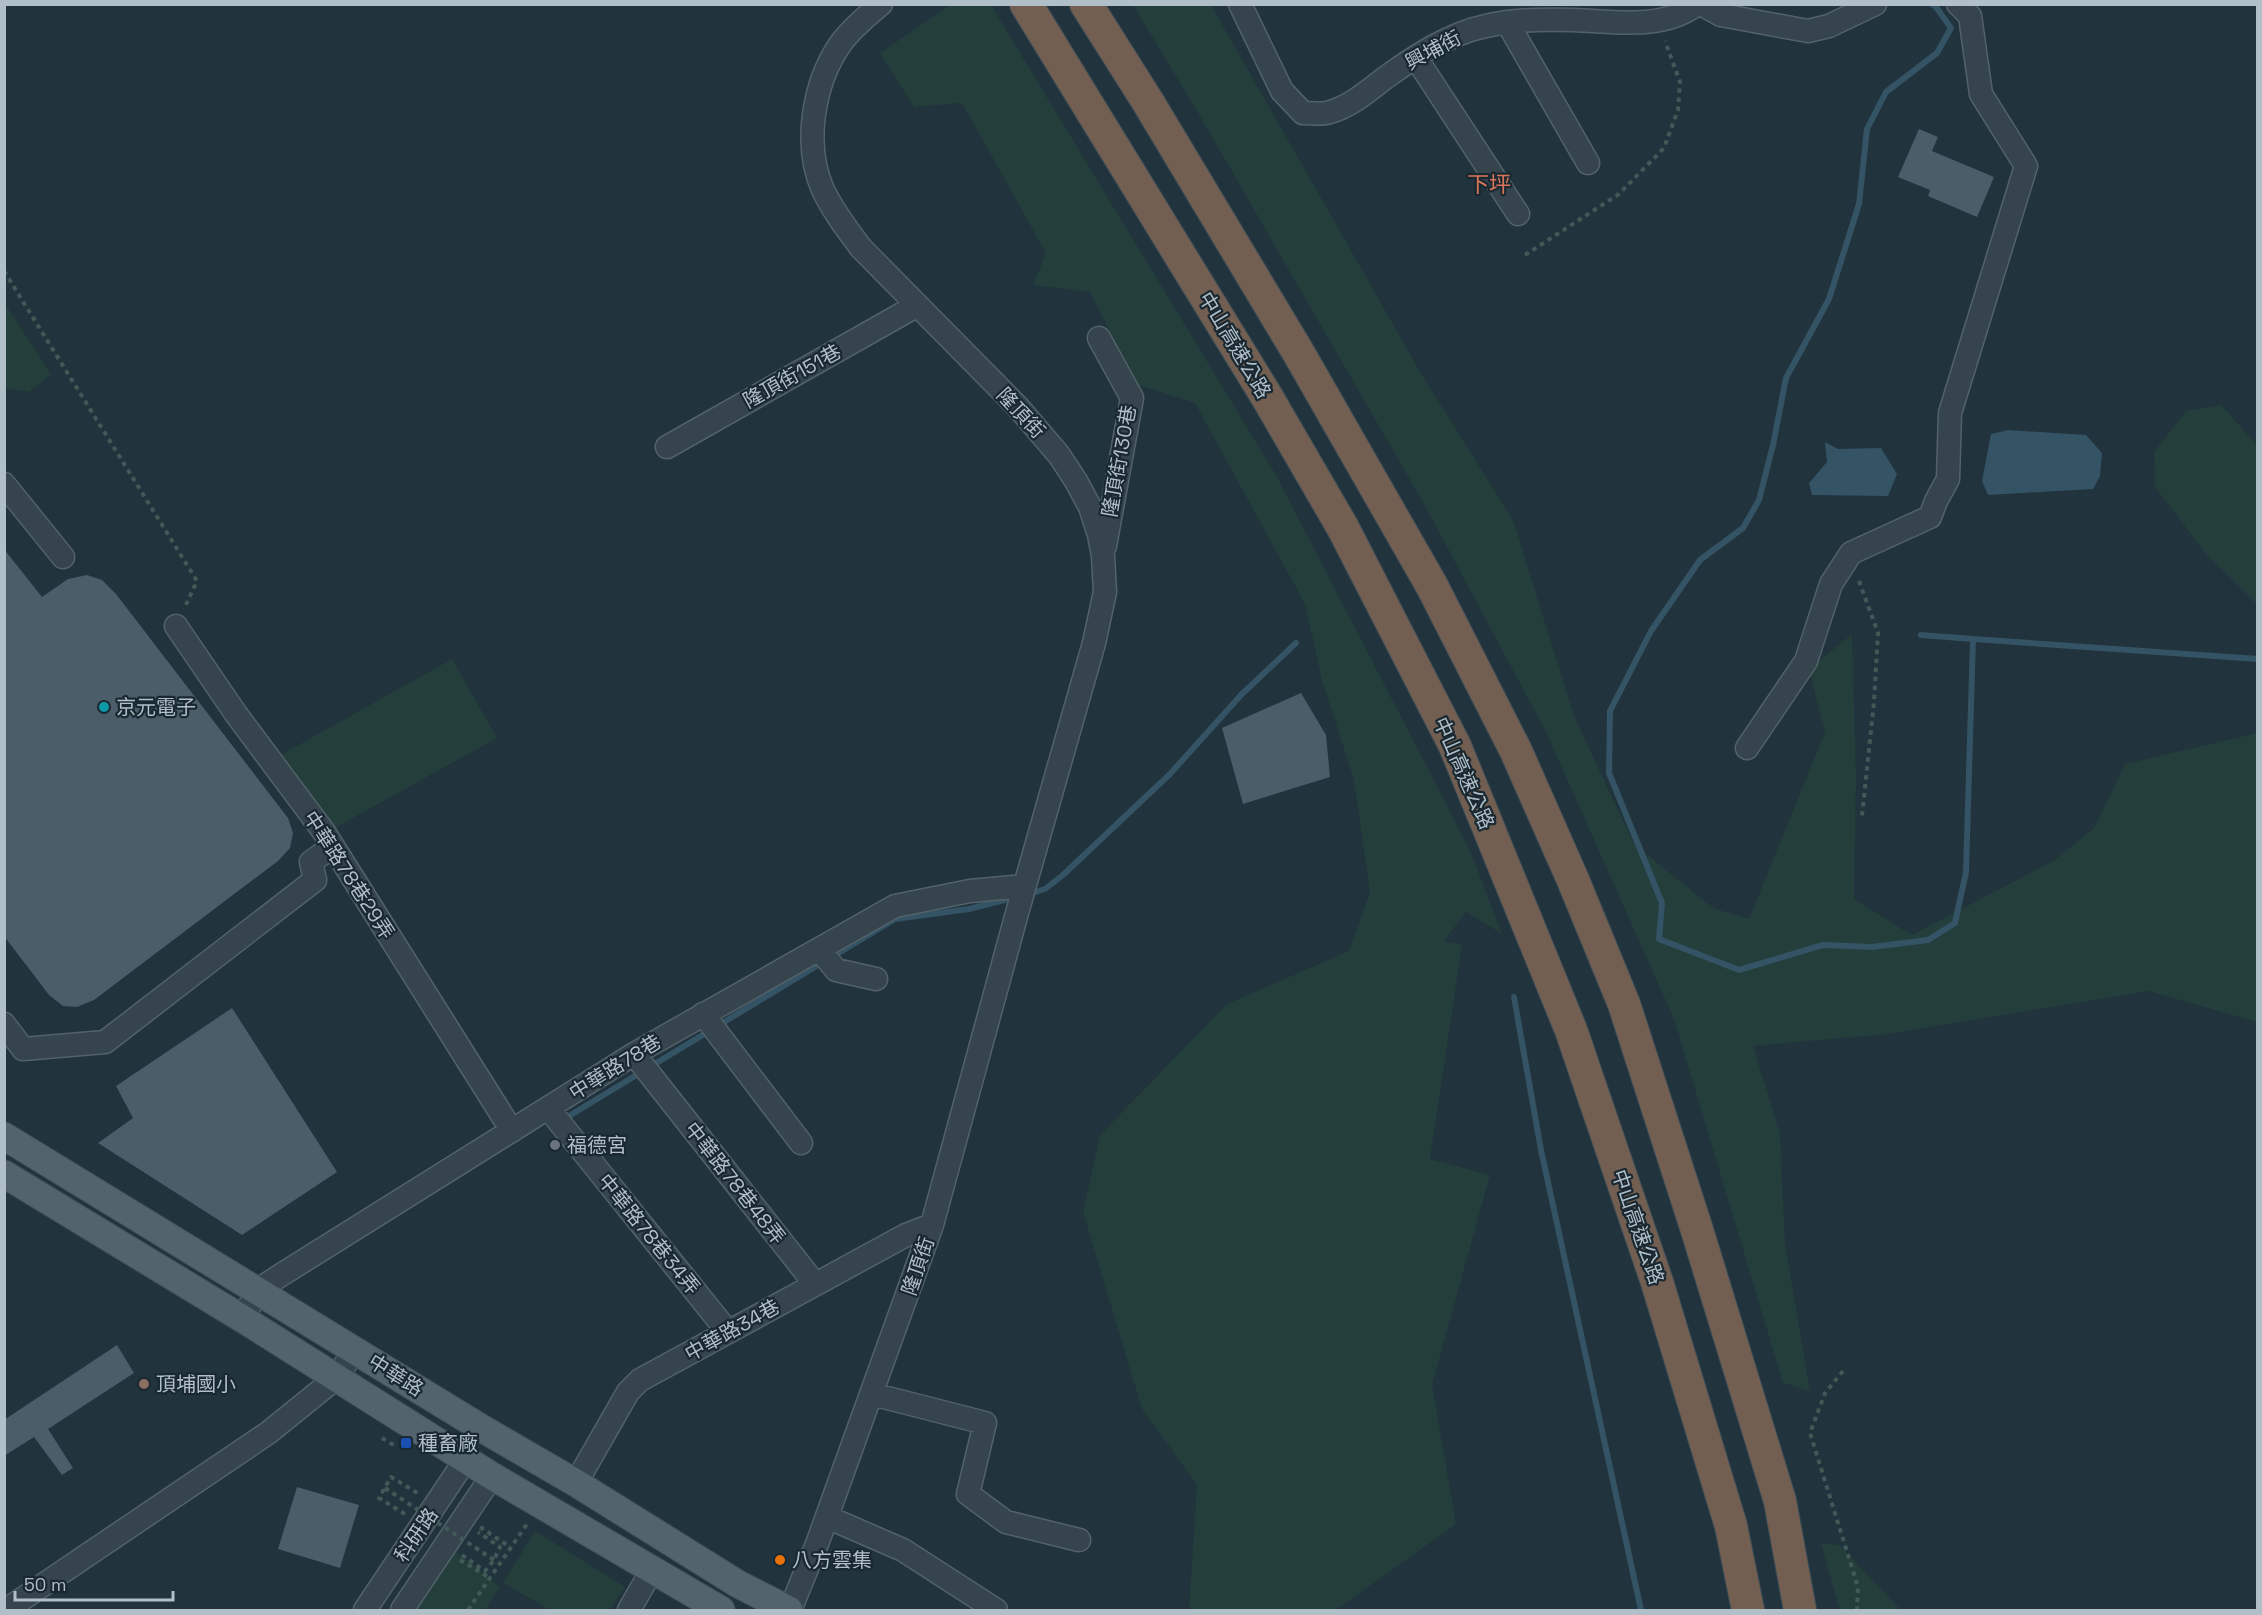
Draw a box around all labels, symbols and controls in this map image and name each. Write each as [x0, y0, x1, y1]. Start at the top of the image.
street label: 興埔街 [1400, 24, 1466, 76]
district label: 下坪 [1467, 170, 1511, 198]
street label: 中山高速公路 [1193, 287, 1277, 403]
street label: 隆頂街151巷 [738, 338, 846, 414]
street label: 隆頂街 [991, 382, 1051, 444]
street label: 隆頂街130巷 [1096, 403, 1142, 519]
place label: 京元電子 [116, 694, 196, 720]
marker: 京元電子 [97, 700, 111, 714]
street label: 中山高速公路 [1428, 713, 1500, 833]
street label: 中華路78巷29弄 [298, 806, 400, 944]
street label: 中華路78巷 [564, 1029, 666, 1105]
street label: 中華路78巷48弄 [679, 1116, 791, 1250]
place label: 福德宮 [567, 1132, 627, 1158]
marker: 福德宮 [548, 1138, 562, 1152]
street label: 中山高速公路 [1606, 1166, 1670, 1288]
street label: 中華路78巷34弄 [592, 1168, 706, 1300]
street label: 隆頂街 [896, 1233, 940, 1299]
street label: 中華路34巷 [680, 1293, 784, 1367]
street label: 中華路 [364, 1348, 428, 1402]
place label: 頂埔國小 [156, 1371, 236, 1397]
marker: 頂埔國小 [137, 1377, 151, 1391]
place label: 種畜廠 [418, 1430, 478, 1456]
marker: 種畜廠 [399, 1436, 413, 1450]
street label: 科研路 [388, 1503, 444, 1567]
place label: 八方雲集 [792, 1547, 872, 1573]
marker: 八方雲集 [773, 1553, 787, 1567]
scale bar [15, 1564, 172, 1602]
text: 50 m [24, 1573, 66, 1596]

